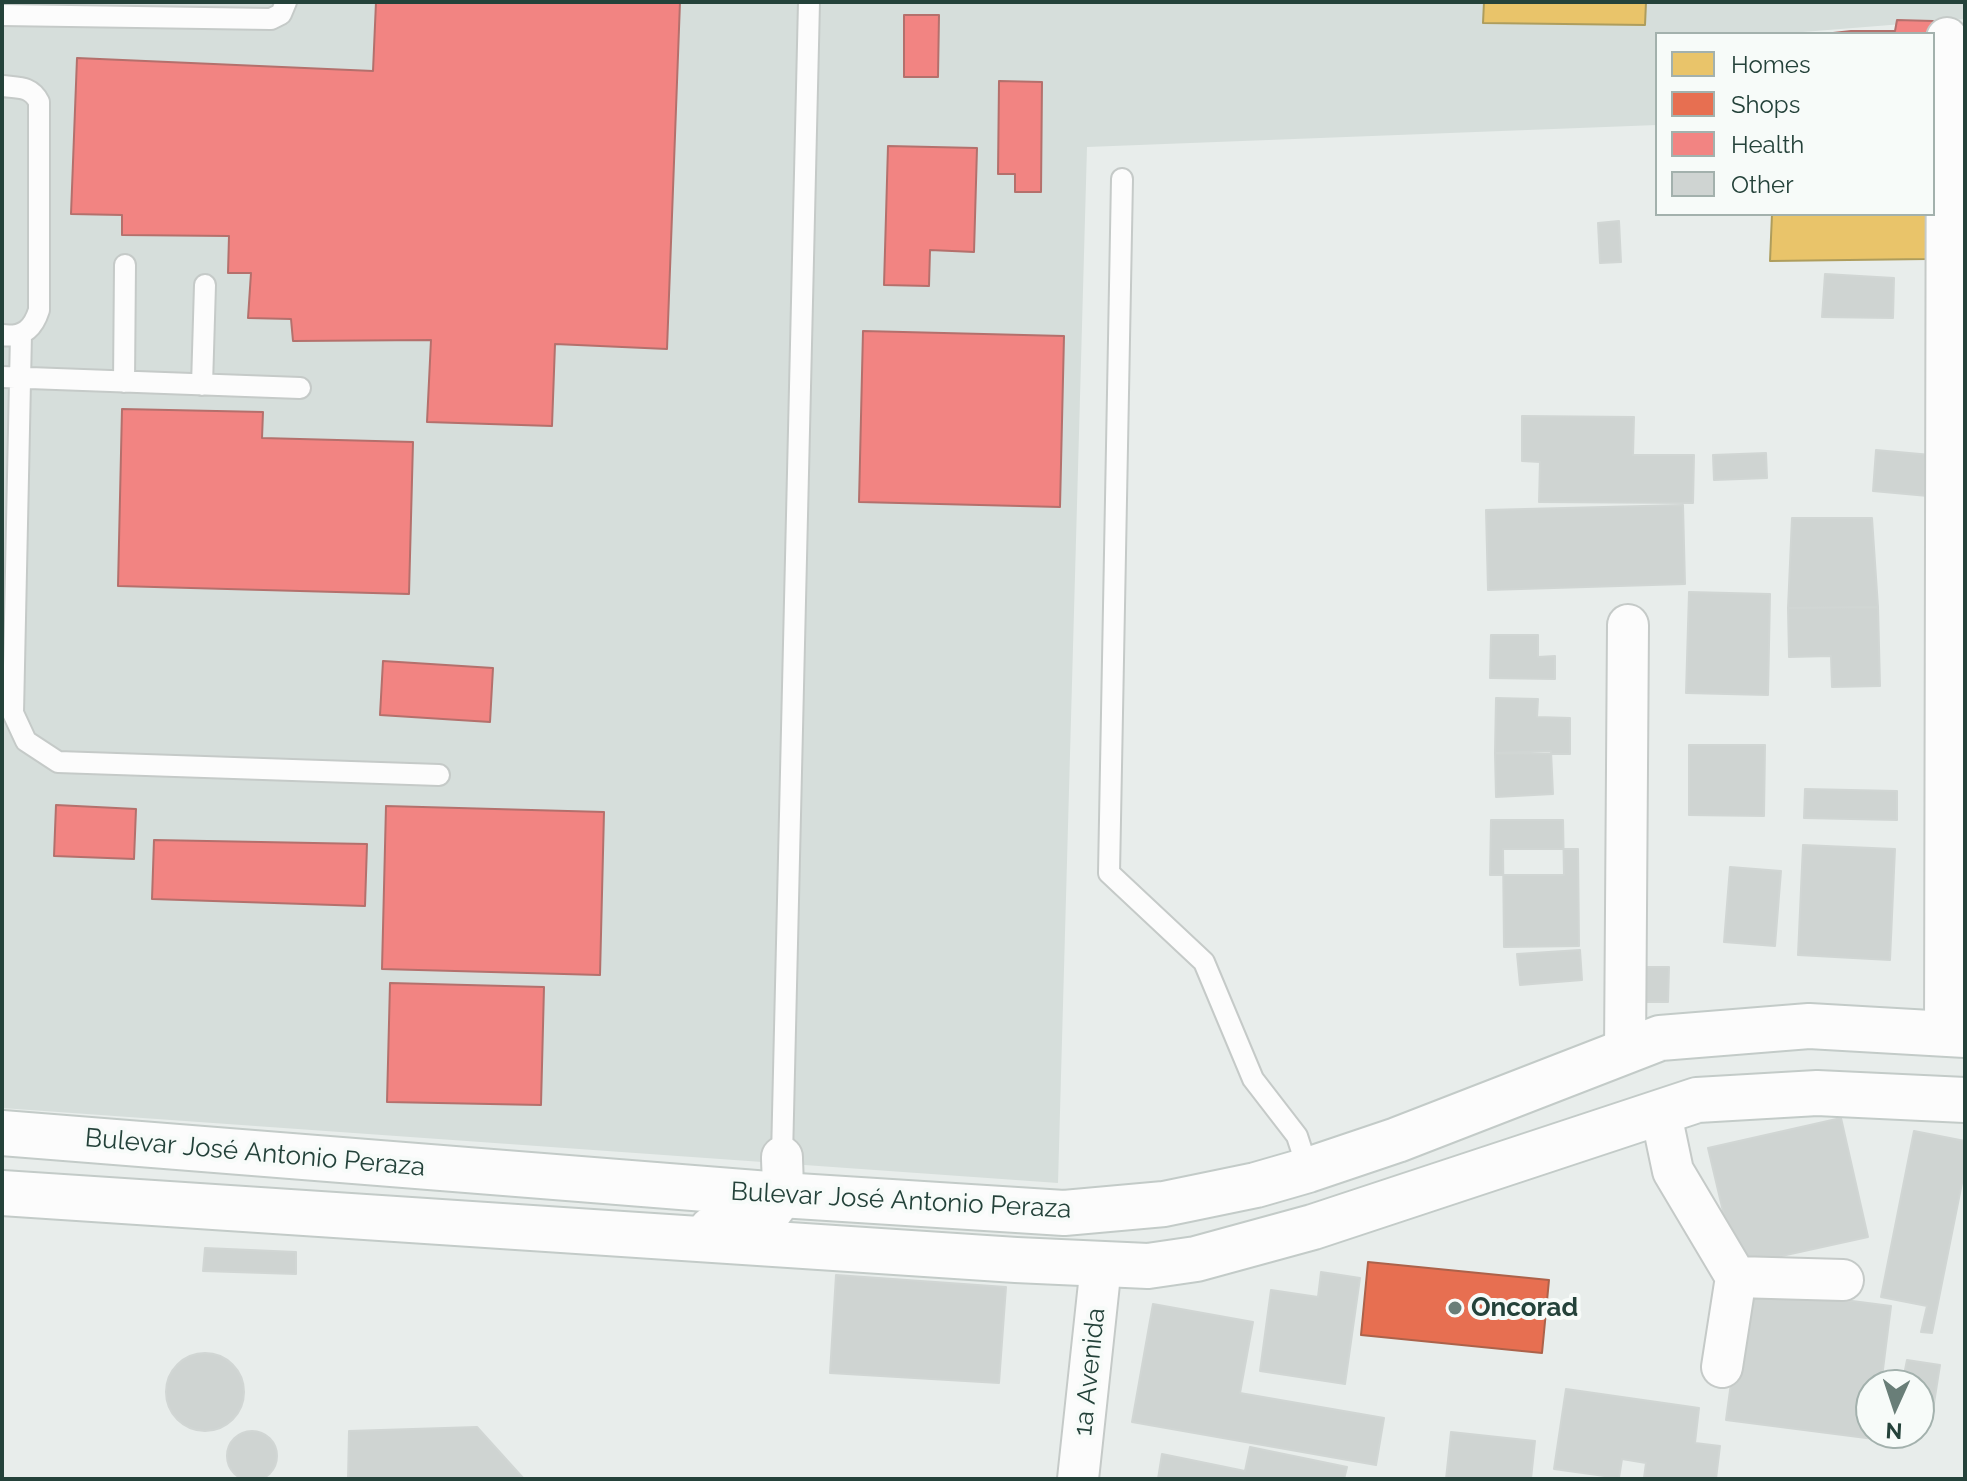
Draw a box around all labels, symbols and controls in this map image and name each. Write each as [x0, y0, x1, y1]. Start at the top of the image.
legend [1655, 32, 1935, 216]
text: Homes [1731, 50, 1811, 79]
text: Shops [1731, 90, 1800, 119]
text: Health [1731, 130, 1804, 159]
text: Other [1731, 170, 1794, 199]
street label: Bulevar José Antonio Peraza [84, 1123, 426, 1183]
street label: Bulevar José Antonio Peraza [730, 1176, 1072, 1226]
place label: Oncorad [1471, 1292, 1578, 1324]
marker: Oncorad [1446, 1299, 1464, 1317]
street label: 1a Avenida [1068, 1306, 1112, 1438]
north arrow [1855, 1369, 1935, 1449]
text: N [1885, 1418, 1903, 1444]

